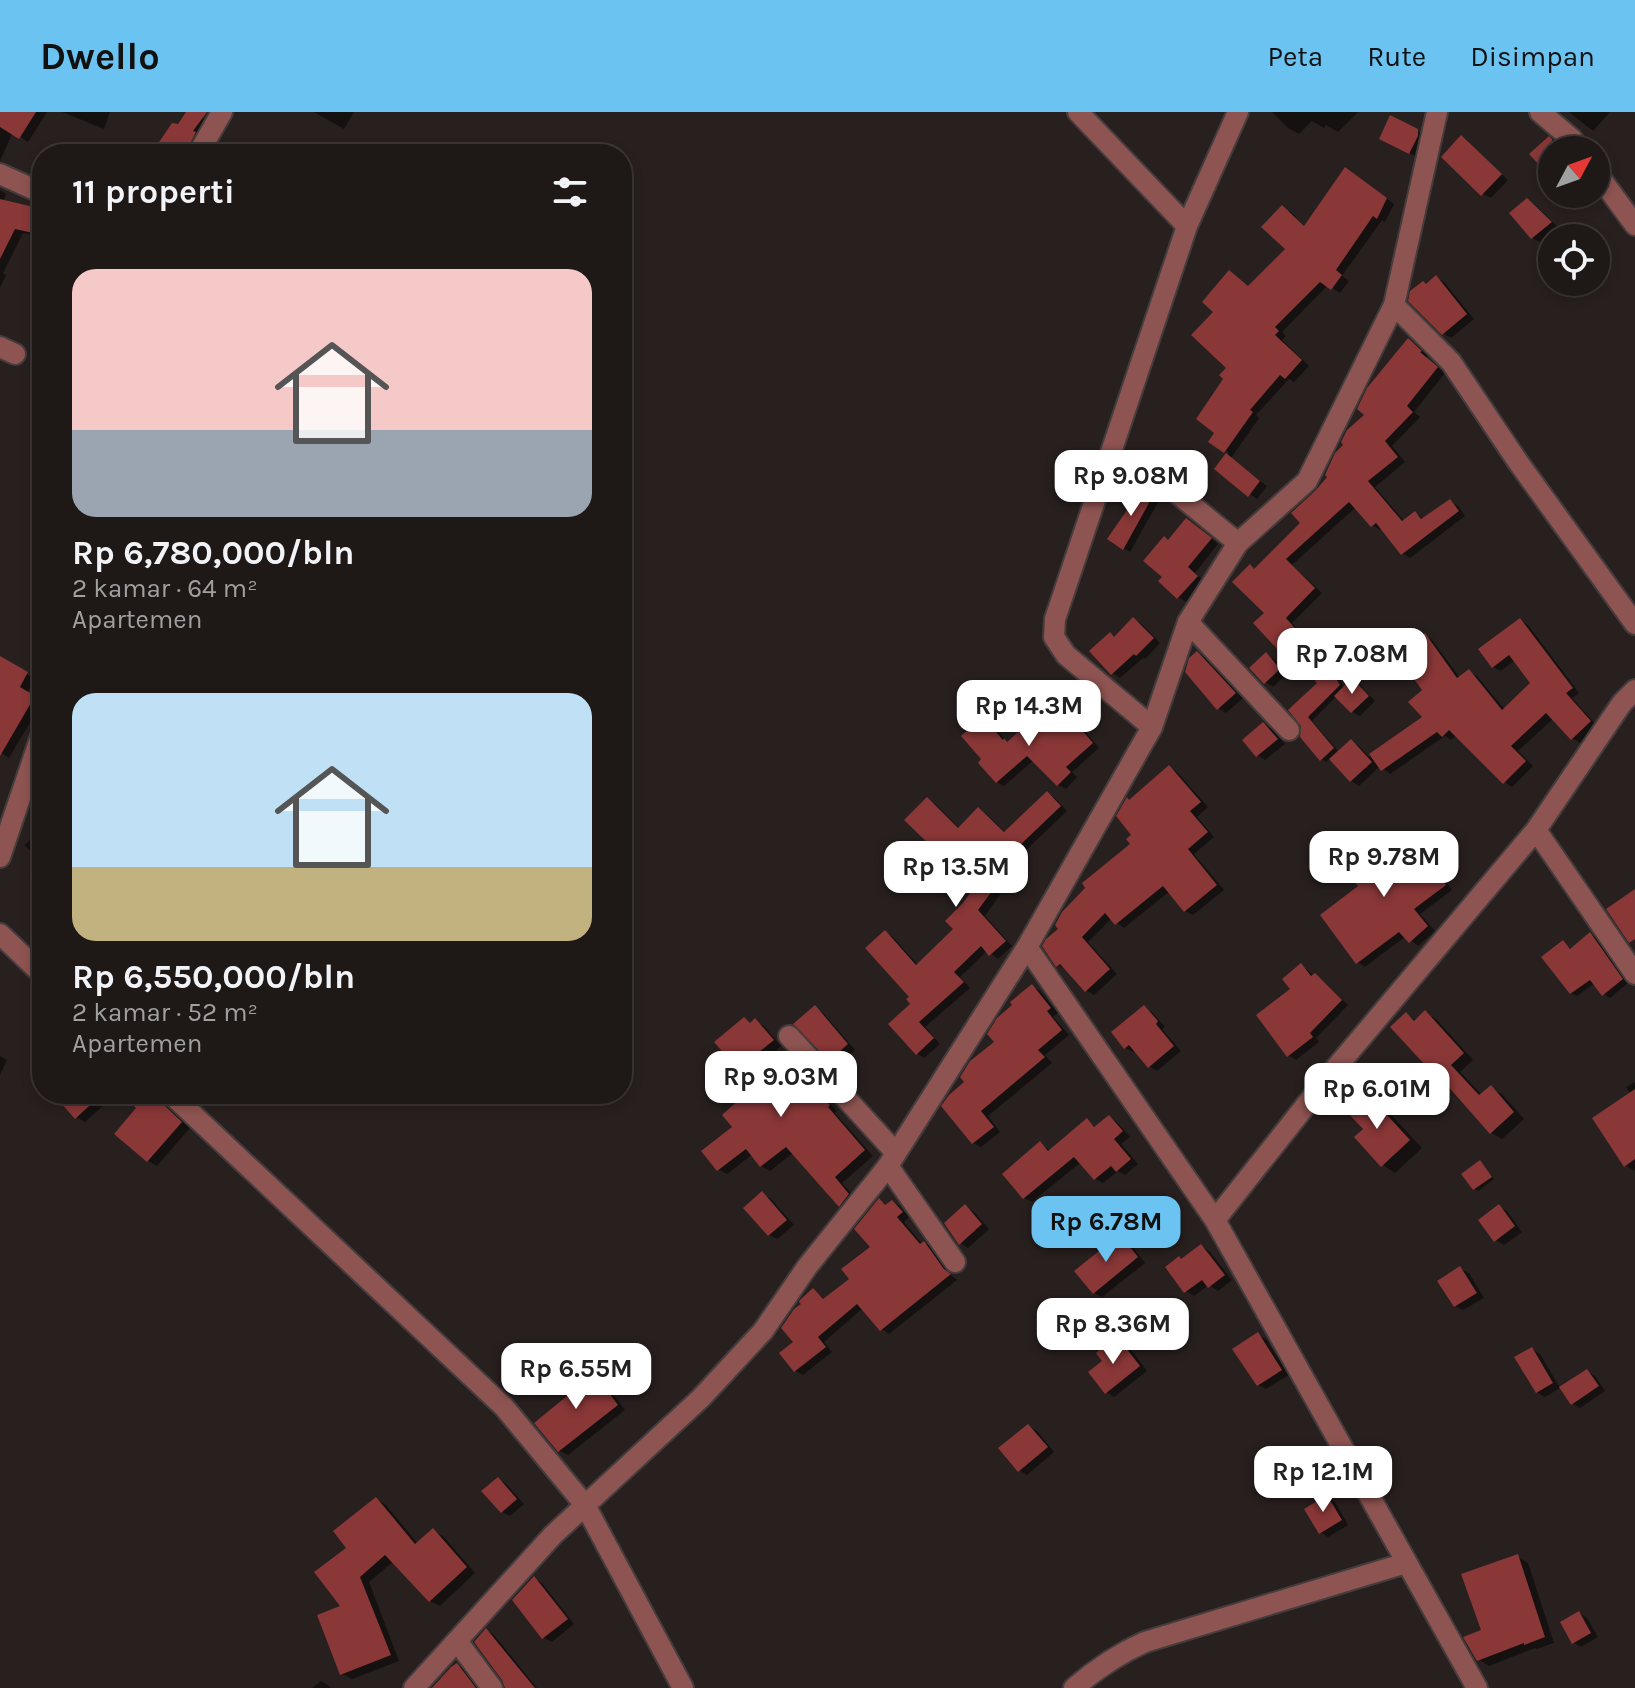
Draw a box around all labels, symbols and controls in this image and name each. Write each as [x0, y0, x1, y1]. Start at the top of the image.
text: Dwello [40, 34, 160, 79]
text: Peta [1267, 40, 1323, 73]
text: Rute [1367, 40, 1426, 73]
text: Disimpan [1470, 40, 1595, 73]
north arrow [1538, 136, 1610, 208]
map controls [1538, 136, 1610, 296]
icon: filters [548, 170, 592, 214]
text: 11 properti [72, 172, 235, 212]
button: locate [1538, 224, 1610, 296]
icon: home [260, 321, 404, 465]
pin: Rp 9.08M [1048, 450, 1214, 518]
text: Rp 9.08M [1073, 460, 1189, 491]
text: Rp 6,780,000/bln [72, 533, 354, 573]
text: 2 kamar · 64 m² [72, 573, 258, 604]
text: Apartemen [72, 604, 202, 635]
pin: Rp 7.08M [1269, 628, 1435, 696]
text: Rp 7.08M [1295, 638, 1409, 669]
pin: Rp 14.3M [946, 680, 1112, 748]
text: Rp 14.3M [975, 690, 1083, 721]
icon: home [260, 745, 404, 889]
pin: Rp 9.78M [1301, 831, 1467, 899]
pin: Rp 13.5M [873, 841, 1039, 909]
text: Rp 9.78M [1327, 841, 1441, 872]
text: Rp 13.5M [902, 851, 1010, 882]
text: Rp 6,550,000/bln [72, 957, 355, 997]
text: 2 kamar · 52 m² [72, 997, 258, 1028]
text: Apartemen [72, 1028, 202, 1059]
pin: Rp 9.03M [698, 1051, 864, 1119]
text: Rp 9.03M [723, 1061, 839, 1092]
pin: Rp 6.01M [1294, 1063, 1460, 1131]
text: Rp 6.01M [1323, 1073, 1432, 1104]
pin: Rp 6.78M [1023, 1196, 1189, 1264]
text: Rp 6.78M [1049, 1206, 1163, 1237]
pin: Rp 8.36M [1030, 1298, 1196, 1366]
text: Rp 8.36M [1055, 1308, 1171, 1339]
pin: Rp 6.55M [493, 1343, 659, 1411]
text: Rp 6.55M [519, 1353, 633, 1384]
pin: Rp 12.1M [1240, 1446, 1406, 1514]
text: Rp 12.1M [1272, 1456, 1374, 1487]

